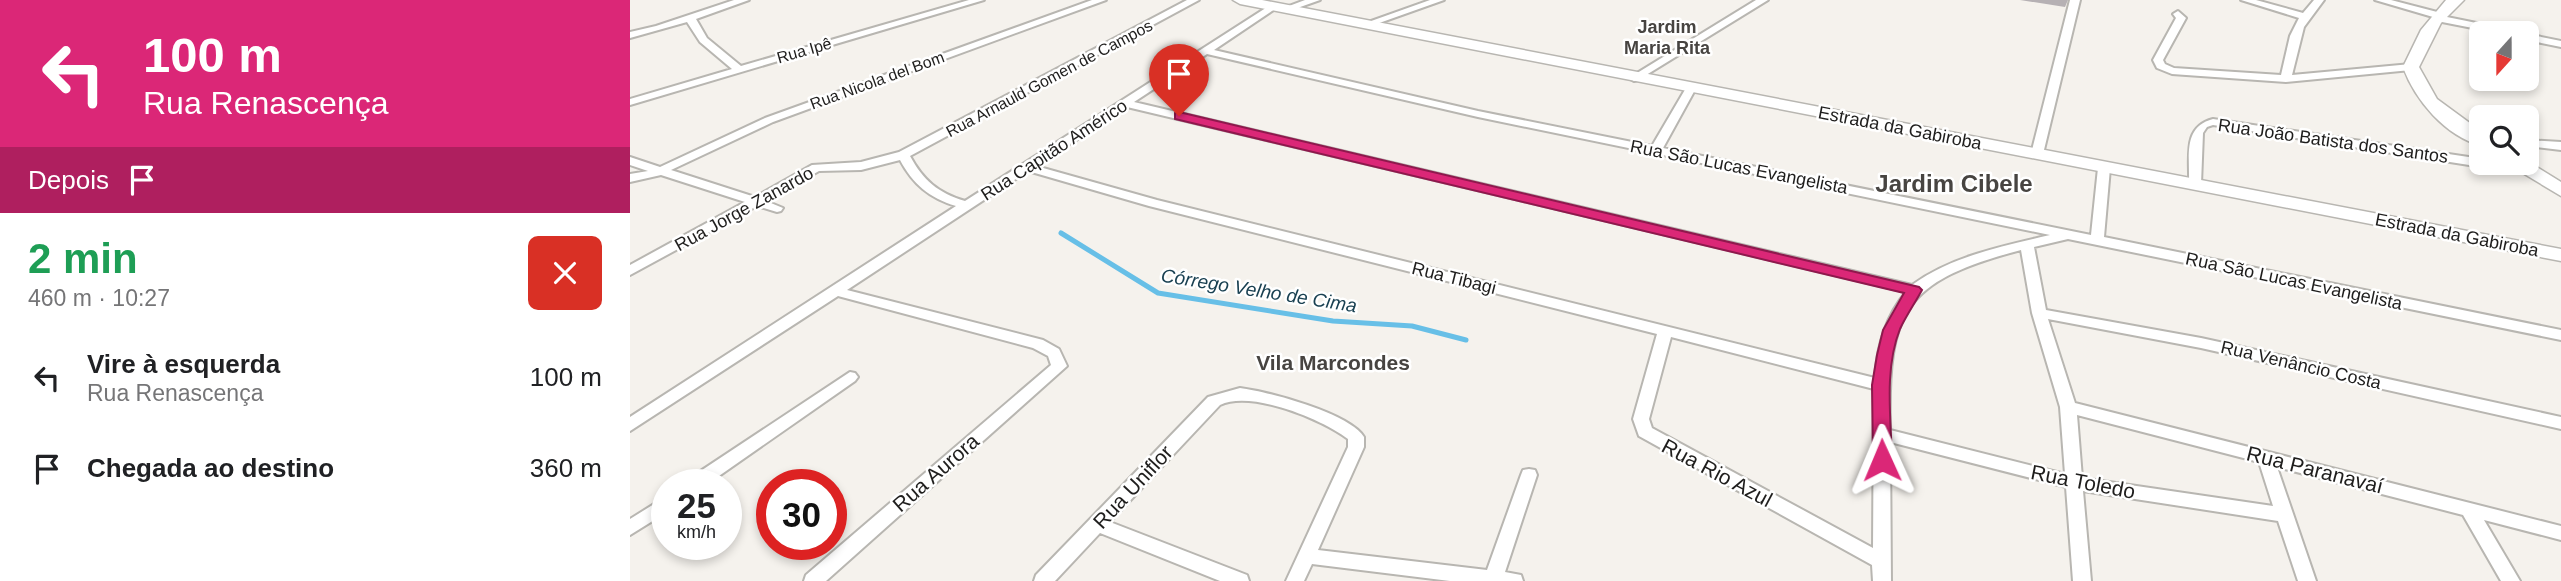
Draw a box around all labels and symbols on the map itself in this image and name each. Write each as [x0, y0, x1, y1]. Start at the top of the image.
street label: Rua Arnauld Gomen de Campos [943, 17, 1155, 140]
district label: Jardim Maria Rita [1624, 17, 1711, 58]
north arrow [2469, 21, 2539, 91]
street label: Rua Ipê [775, 35, 834, 66]
pin [1149, 44, 1209, 116]
street label: Rua Nicola del Bom [808, 48, 947, 113]
street label: Rua Capitão Américo [977, 95, 1131, 205]
street label: Estrada da Gabiroba [1817, 102, 1984, 154]
street label: Rua João Batista dos Santos [2217, 115, 2449, 167]
street label: Rua São Lucas Evangelista [1629, 136, 1850, 198]
street label: Rua Jorge Zanardo [671, 163, 817, 255]
district label: Jardim Cibele [1875, 170, 2033, 197]
street label: Estrada da Gabiroba [2374, 209, 2541, 261]
street label: Rua São Lucas Evangelista [2184, 248, 2405, 314]
street label: Rua Tibagi [1410, 258, 1498, 298]
water label: Córrego Velho de Cima [1160, 265, 1358, 316]
street label: Rua Venâncio Costa [2219, 337, 2384, 393]
district label: Vila Marcondes [1256, 351, 1410, 374]
position arrow [1845, 423, 1919, 497]
street label: Rua Aurora [888, 429, 984, 516]
street label: Rua Rio Azul [1658, 434, 1776, 511]
street label: Rua Uniflor [1088, 440, 1177, 533]
street label: Rua Paranavaí [2244, 441, 2386, 498]
street label: Rua Toledo [2029, 460, 2137, 503]
speed limit sign: 30 [756, 469, 847, 560]

